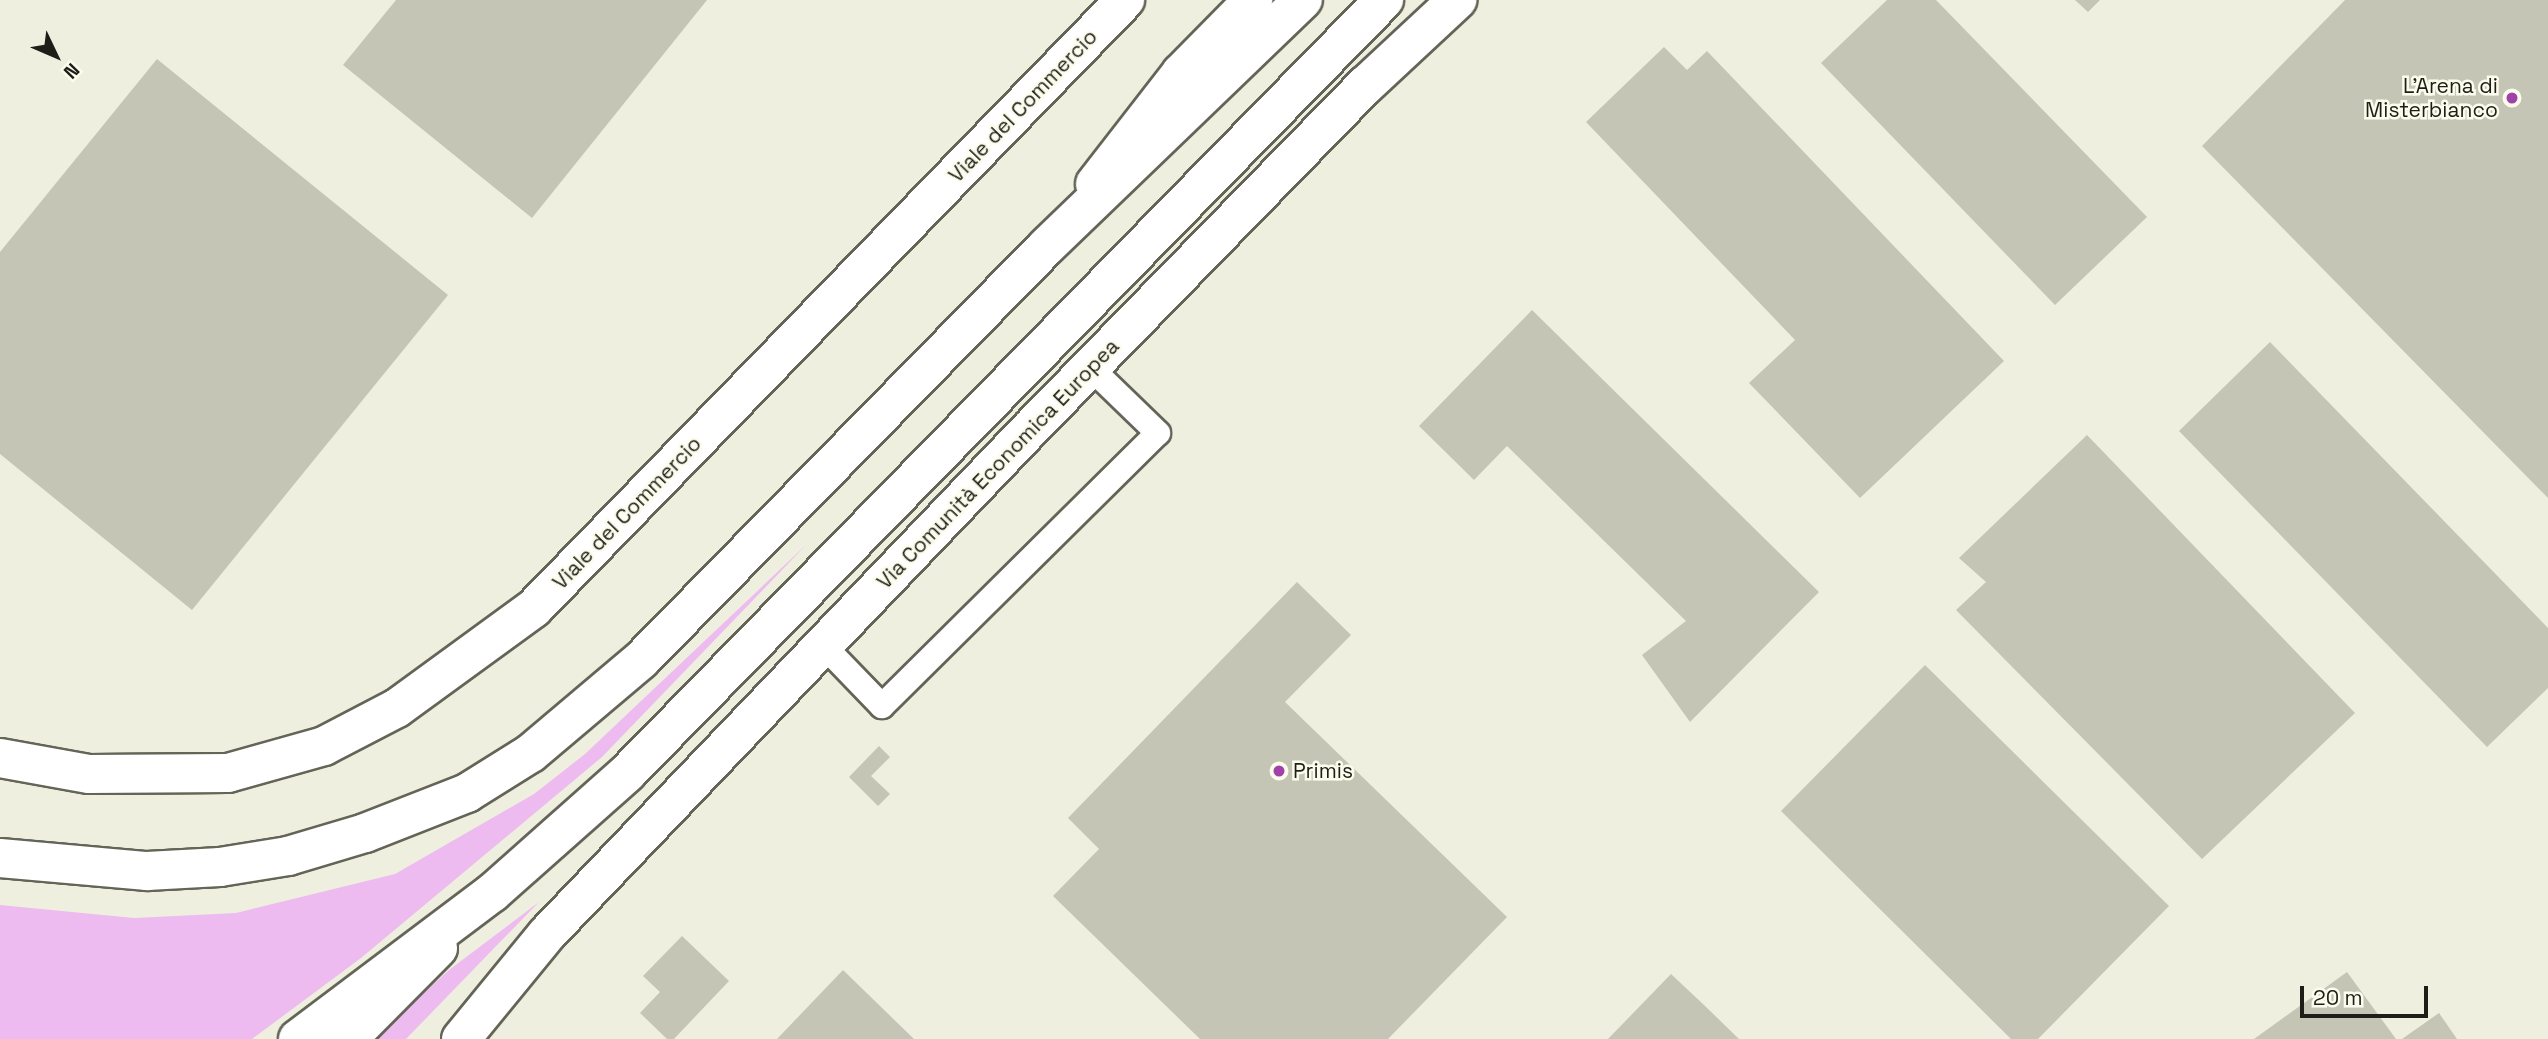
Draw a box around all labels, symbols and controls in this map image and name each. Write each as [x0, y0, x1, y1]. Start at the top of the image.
north arrow [21, 21, 91, 91]
street label: Viale del Commercio [943, 24, 1103, 188]
text: N [58, 58, 85, 84]
place label: L'Arena di Misterbianco [2365, 73, 2498, 123]
marker: L'Arena di Misterbianco [2504, 90, 2520, 106]
street label: Via Comunità Economica Europea [872, 334, 1124, 594]
street label: Viale del Commercio [547, 431, 707, 595]
place label: Primis [1293, 758, 1353, 784]
marker: Primis [1271, 763, 1287, 779]
scale bar [2303, 972, 2431, 1016]
text: 20 m [2313, 984, 2363, 1011]

